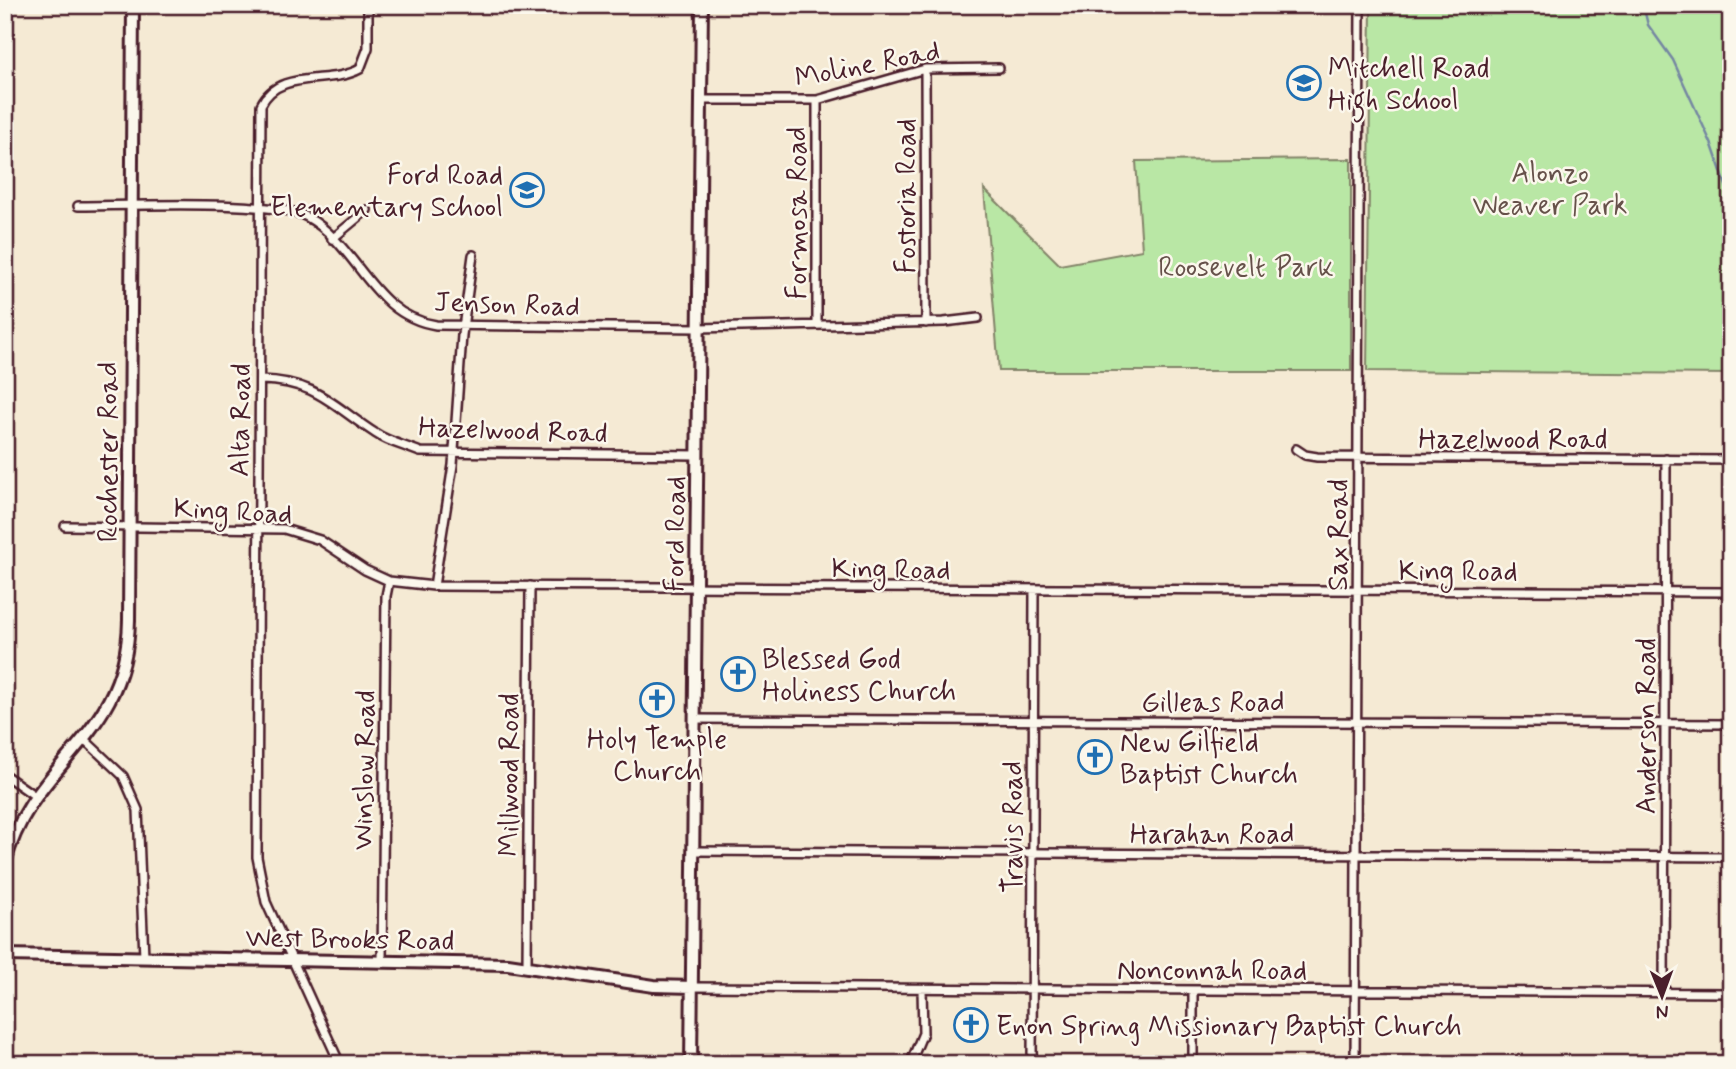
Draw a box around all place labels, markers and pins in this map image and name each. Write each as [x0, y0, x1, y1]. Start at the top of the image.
place label: Mitchell Road High School [1328, 51, 1490, 123]
school or university icon: Mitchell Road High School [1285, 64, 1323, 102]
place label: Ford Road Elementary School [270, 158, 503, 227]
school or university icon: Ford Road Elementary School [508, 171, 546, 209]
place label: Blessed God Holiness Church [762, 642, 956, 711]
church icon: Blessed God Holiness Church [719, 655, 757, 693]
church icon: Holy Temple Church [638, 681, 676, 719]
place label: Holy Temple Church [587, 722, 727, 791]
place label: New Gilfield Baptist Church [1120, 725, 1298, 794]
church icon: New Gilfield Baptist Church [1076, 738, 1114, 776]
church icon: Enon Spring Missionary Baptist Church [952, 1006, 990, 1044]
place label: Enon Spring Missionary Baptist Church [996, 1009, 1462, 1046]

